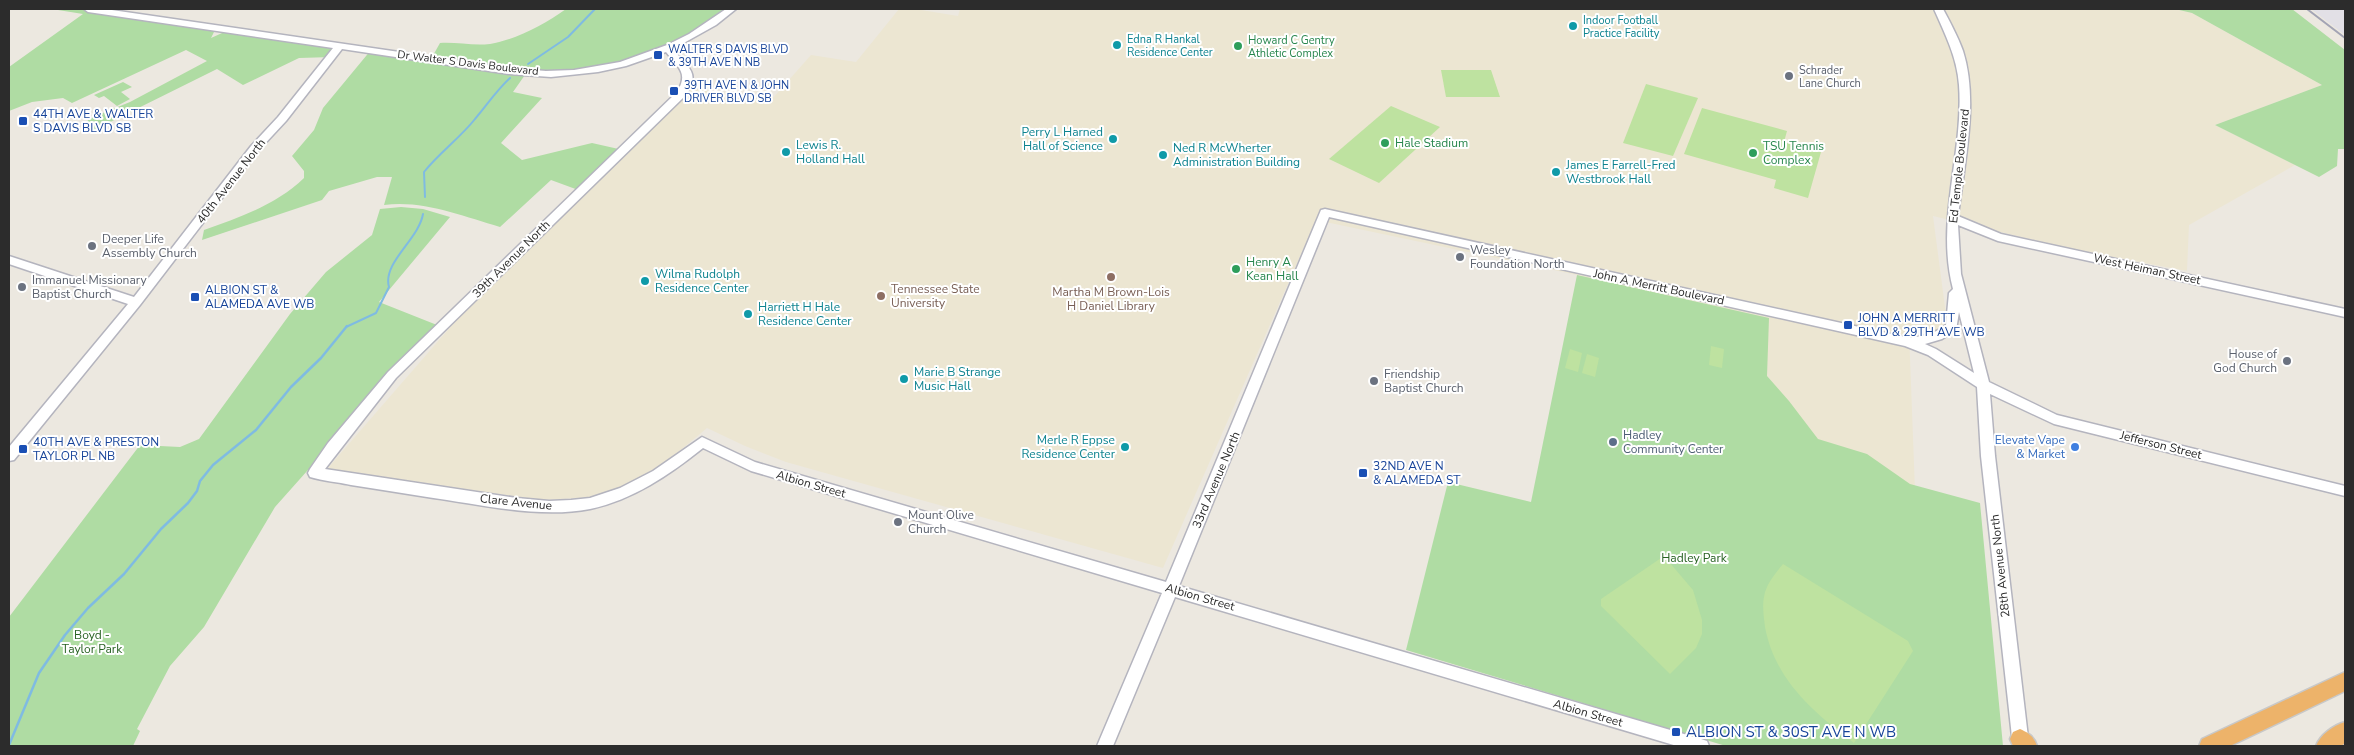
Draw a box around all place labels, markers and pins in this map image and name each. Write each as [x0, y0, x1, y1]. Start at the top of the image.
place label: Indoor Football Practice Facility [1583, 13, 1660, 41]
marker: Indoor Football Practice Facility [1567, 20, 1579, 32]
place label: Edna R Hankal Residence Center [1127, 32, 1213, 60]
place label: Howard C Gentry Athletic Complex [1248, 33, 1335, 61]
marker: Edna R Hankal Residence Center [1111, 39, 1123, 51]
marker: Howard C Gentry Athletic Complex [1232, 40, 1244, 52]
place label: WALTER S DAVIS BLVD & 39TH AVE N NB [668, 42, 788, 70]
marker: WALTER S DAVIS BLVD & 39TH AVE N NB [652, 49, 664, 61]
place label: Schrader Lane Church [1799, 63, 1861, 91]
marker: Schrader Lane Church [1783, 70, 1795, 82]
place label: 39TH AVE N & JOHN DRIVER BLVD SB [684, 78, 789, 106]
marker: 39TH AVE N & JOHN DRIVER BLVD SB [668, 85, 680, 97]
place label: 44TH AVE & WALTER S DAVIS BLVD SB [33, 106, 153, 136]
marker: 44TH AVE & WALTER S DAVIS BLVD SB [17, 115, 29, 127]
place label: Perry L Harned Hall of Science [1021, 124, 1103, 154]
marker: Perry L Harned Hall of Science [1107, 133, 1119, 145]
place label: Hale Stadium [1395, 135, 1468, 151]
place label: Lewis R. Holland Hall [796, 137, 865, 167]
marker: Hale Stadium [1379, 137, 1391, 149]
place label: TSU Tennis Complex [1763, 138, 1824, 168]
place label: Ned R McWherter Administration Building [1173, 140, 1300, 170]
marker: Lewis R. Holland Hall [780, 146, 792, 158]
marker: TSU Tennis Complex [1747, 147, 1759, 159]
marker: Ned R McWherter Administration Building [1157, 149, 1169, 161]
place label: James E Farrell-Fred Westbrook Hall [1565, 157, 1676, 187]
marker: James E Farrell-Fred Westbrook Hall [1550, 166, 1562, 178]
place label: Deeper Life Assembly Church [102, 231, 197, 261]
marker: Deeper Life Assembly Church [86, 240, 98, 252]
place label: Wesley Foundation North [1470, 242, 1565, 272]
marker: Wesley Foundation North [1454, 251, 1466, 263]
place label: Henry A Kean Hall [1246, 254, 1299, 284]
marker: Henry A Kean Hall [1230, 263, 1242, 275]
place label: Wilma Rudolph Residence Center [655, 266, 749, 296]
marker: Martha M Brown-Lois H Daniel Library [1105, 271, 1117, 283]
place label: Immanuel Missionary Baptist Church [32, 272, 147, 302]
marker: Wilma Rudolph Residence Center [639, 275, 651, 287]
marker: Immanuel Missionary Baptist Church [16, 281, 28, 293]
place label: Tennessee State University [891, 281, 980, 311]
place label: ALBION ST & ALAMEDA AVE WB [205, 282, 314, 312]
place label: Martha M Brown-Lois H Daniel Library [1052, 284, 1170, 314]
marker: Tennessee State University [875, 290, 887, 302]
marker: ALBION ST & ALAMEDA AVE WB [189, 291, 201, 303]
place label: Harriett H Hale Residence Center [758, 299, 852, 329]
marker: Harriett H Hale Residence Center [742, 308, 754, 320]
place label: JOHN A MERRITT BLVD & 29TH AVE WB [1857, 310, 1985, 340]
marker: JOHN A MERRITT BLVD & 29TH AVE WB [1842, 319, 1854, 331]
place label: House of God Church [2213, 346, 2278, 376]
marker: House of God Church [2281, 355, 2293, 367]
place label: Marie B Strange Music Hall [914, 364, 1001, 394]
place label: Friendship Baptist Church [1384, 366, 1464, 396]
marker: Marie B Strange Music Hall [898, 373, 910, 385]
marker: Friendship Baptist Church [1368, 375, 1380, 387]
place label: Hadley Community Center [1623, 427, 1724, 457]
place label: Merle R Eppse Residence Center [1021, 432, 1116, 462]
place label: Elevate Vape & Market [1995, 432, 2066, 462]
place label: 40TH AVE & PRESTON TAYLOR PL NB [33, 434, 159, 464]
marker: Hadley Community Center [1607, 436, 1619, 448]
marker: Merle R Eppse Residence Center [1119, 441, 1131, 453]
marker: Elevate Vape & Market [2069, 441, 2081, 453]
marker: 40TH AVE & PRESTON TAYLOR PL NB [17, 443, 29, 455]
place label: 32ND AVE N & ALAMEDA ST [1373, 458, 1461, 488]
marker: 32ND AVE N & ALAMEDA ST [1357, 467, 1369, 479]
place label: Mount Olive Church [908, 507, 974, 537]
marker: Mount Olive Church [892, 516, 904, 528]
place label: ALBION ST & 30ST AVE N WB [1686, 722, 1896, 742]
marker: ALBION ST & 30ST AVE N WB [1670, 726, 1682, 738]

